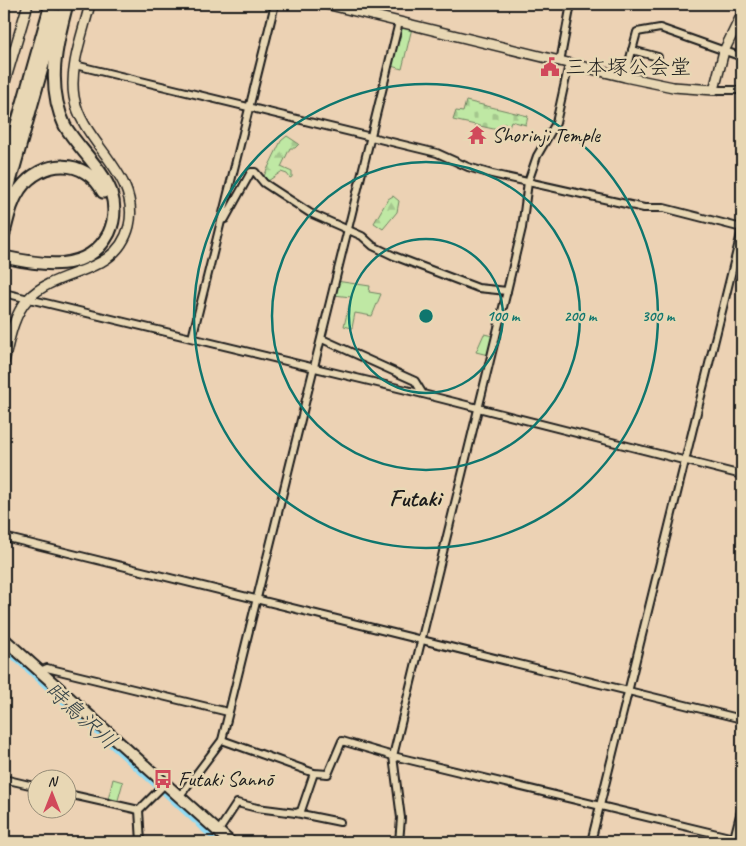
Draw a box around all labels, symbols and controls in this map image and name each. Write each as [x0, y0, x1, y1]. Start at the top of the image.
place label: 三本塚公会堂 [565, 54, 691, 80]
public building icon: 三本塚公会堂 [539, 56, 561, 78]
place label: Shorinji Temple [492, 122, 601, 148]
temple icon: Shorinji Temple [466, 124, 488, 146]
centre of rings [417, 307, 435, 325]
text: 100 m [487, 307, 521, 326]
text: 200 m [564, 307, 598, 326]
text: 300 m [642, 307, 676, 326]
district label: Futaki [389, 483, 444, 513]
water label: 時鳥沢川 [39, 676, 123, 756]
place label: Futaki Sannō [178, 766, 275, 792]
north arrow [28, 768, 78, 818]
bus stop icon: Futaki Sannō [152, 768, 174, 790]
text: N [48, 773, 59, 790]

